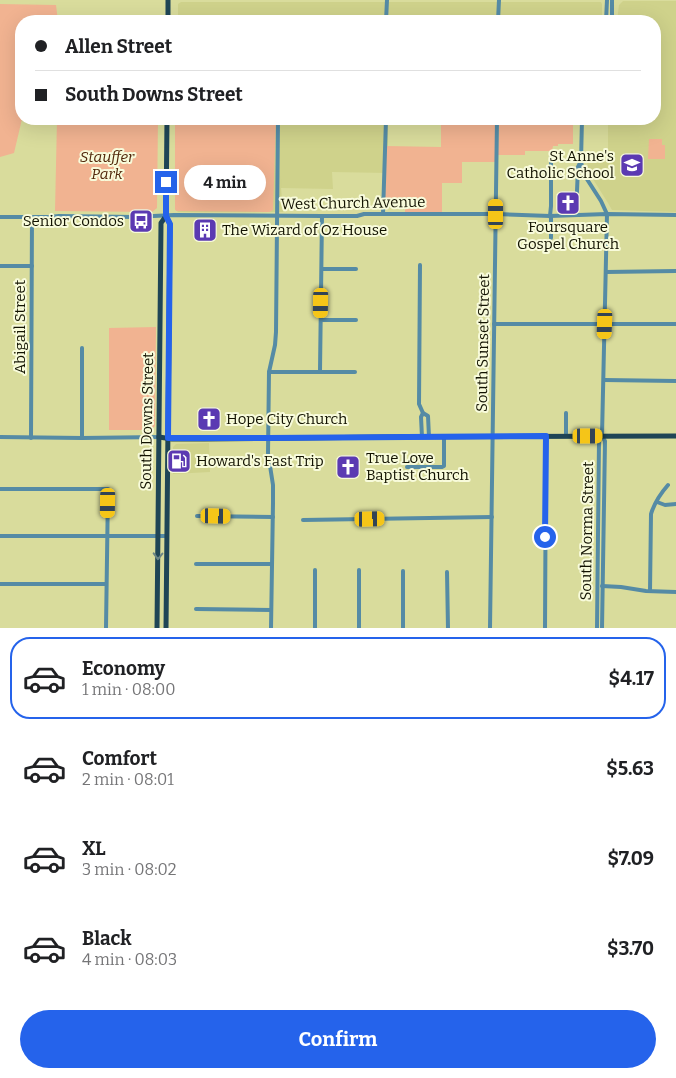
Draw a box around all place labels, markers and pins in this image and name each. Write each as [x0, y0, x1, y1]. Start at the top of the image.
place label: St Anne's Catholic School [507, 147, 614, 182]
school or university icon: St Anne's Catholic School [619, 152, 645, 178]
church icon: Foursquare Gospel Church [555, 190, 581, 216]
bus stop icon: Senior Condos [128, 208, 154, 234]
place label: Senior Condos [23, 212, 124, 230]
building icon: The Wizard of Oz House [192, 217, 218, 243]
place label: Foursquare Gospel Church [517, 218, 620, 253]
place label: The Wizard of Oz House [222, 221, 387, 239]
church icon: Hope City Church [196, 406, 222, 432]
place label: Hope City Church [226, 410, 348, 428]
fuel station icon: Howard's Fast Trip [166, 448, 192, 474]
place label: True Love Baptist Church [366, 449, 470, 484]
place label: Howard's Fast Trip [196, 452, 324, 470]
church icon: True Love Baptist Church [335, 454, 361, 480]

